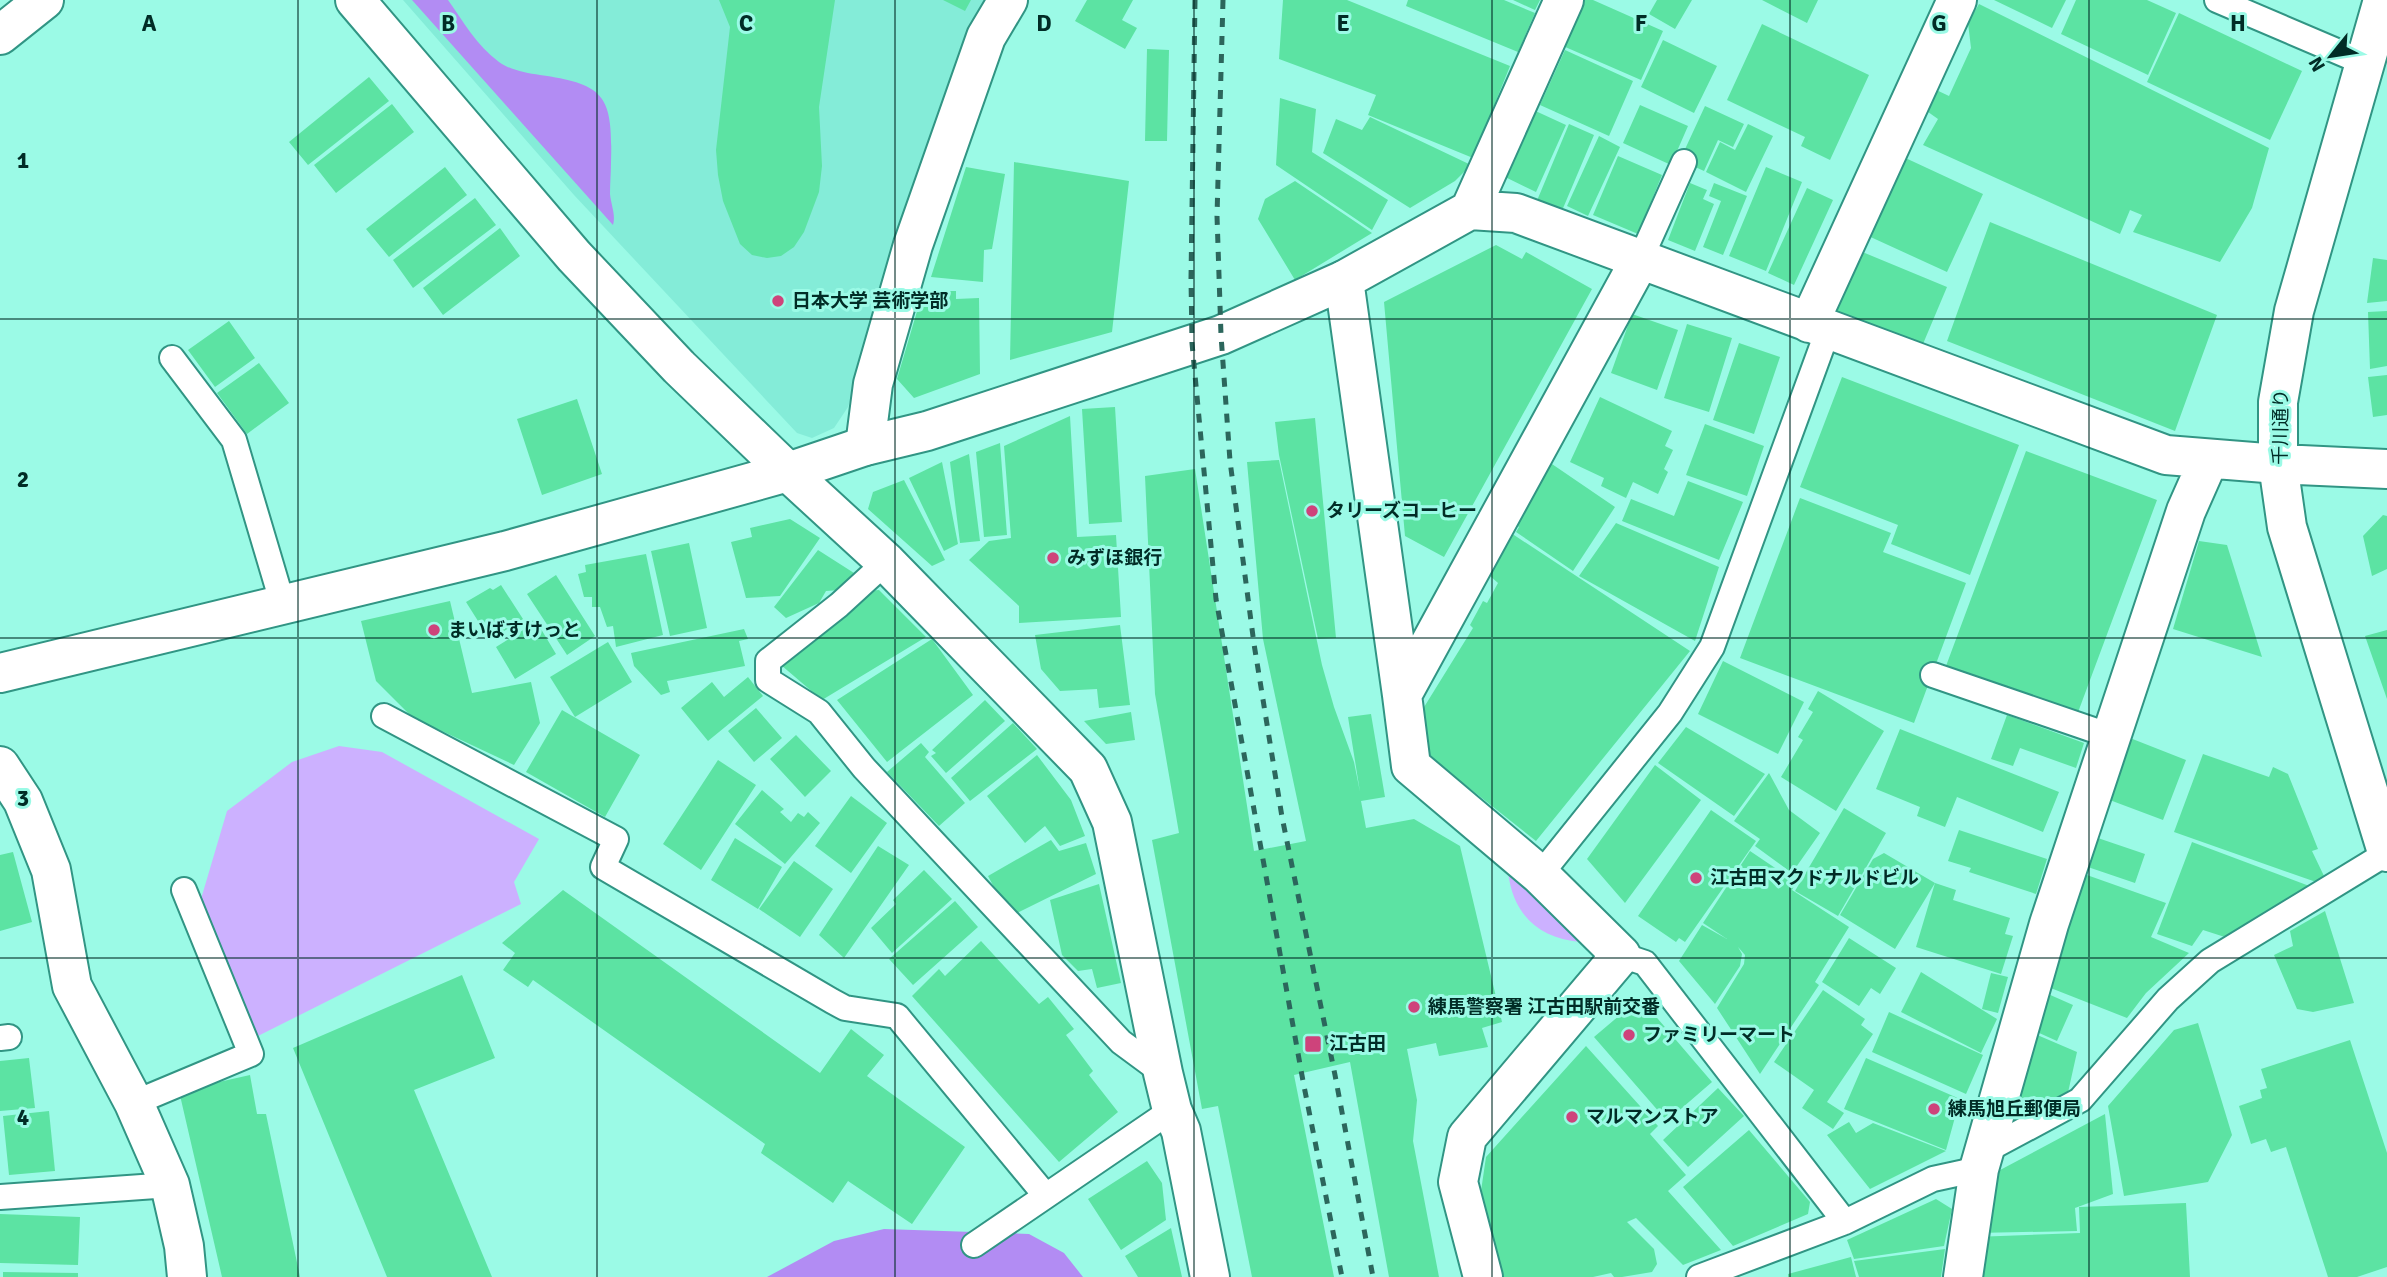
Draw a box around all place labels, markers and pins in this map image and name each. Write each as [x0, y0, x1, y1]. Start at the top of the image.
place label: 日本大学 芸術学部 [792, 289, 948, 313]
marker: 日本大学 芸術学部 [770, 293, 786, 309]
place label: タリーズコーヒー [1326, 499, 1477, 523]
marker: タリーズコーヒー [1304, 503, 1320, 519]
place label: みずほ銀行 [1067, 546, 1162, 570]
marker: みずほ銀行 [1045, 550, 1061, 566]
place label: まいばすけっと [448, 618, 581, 642]
marker: まいばすけっと [426, 622, 442, 638]
place label: 江古田マクドナルドビル [1710, 866, 1919, 890]
marker: 江古田マクドナルドビル [1688, 870, 1704, 886]
place label: 練馬警察署 江古田駅前交番 [1428, 995, 1660, 1019]
marker: 練馬警察署 江古田駅前交番 [1406, 999, 1422, 1015]
place label: ファミリーマート [1643, 1023, 1795, 1047]
marker: ファミリーマート [1621, 1027, 1637, 1043]
place label: 江古田 [1329, 1032, 1386, 1056]
marker: 江古田 [1303, 1034, 1323, 1054]
place label: 練馬旭丘郵便局 [1948, 1097, 2081, 1121]
marker: 練馬旭丘郵便局 [1926, 1101, 1942, 1117]
place label: マルマンストア [1586, 1105, 1719, 1129]
marker: マルマンストア [1564, 1109, 1580, 1125]

